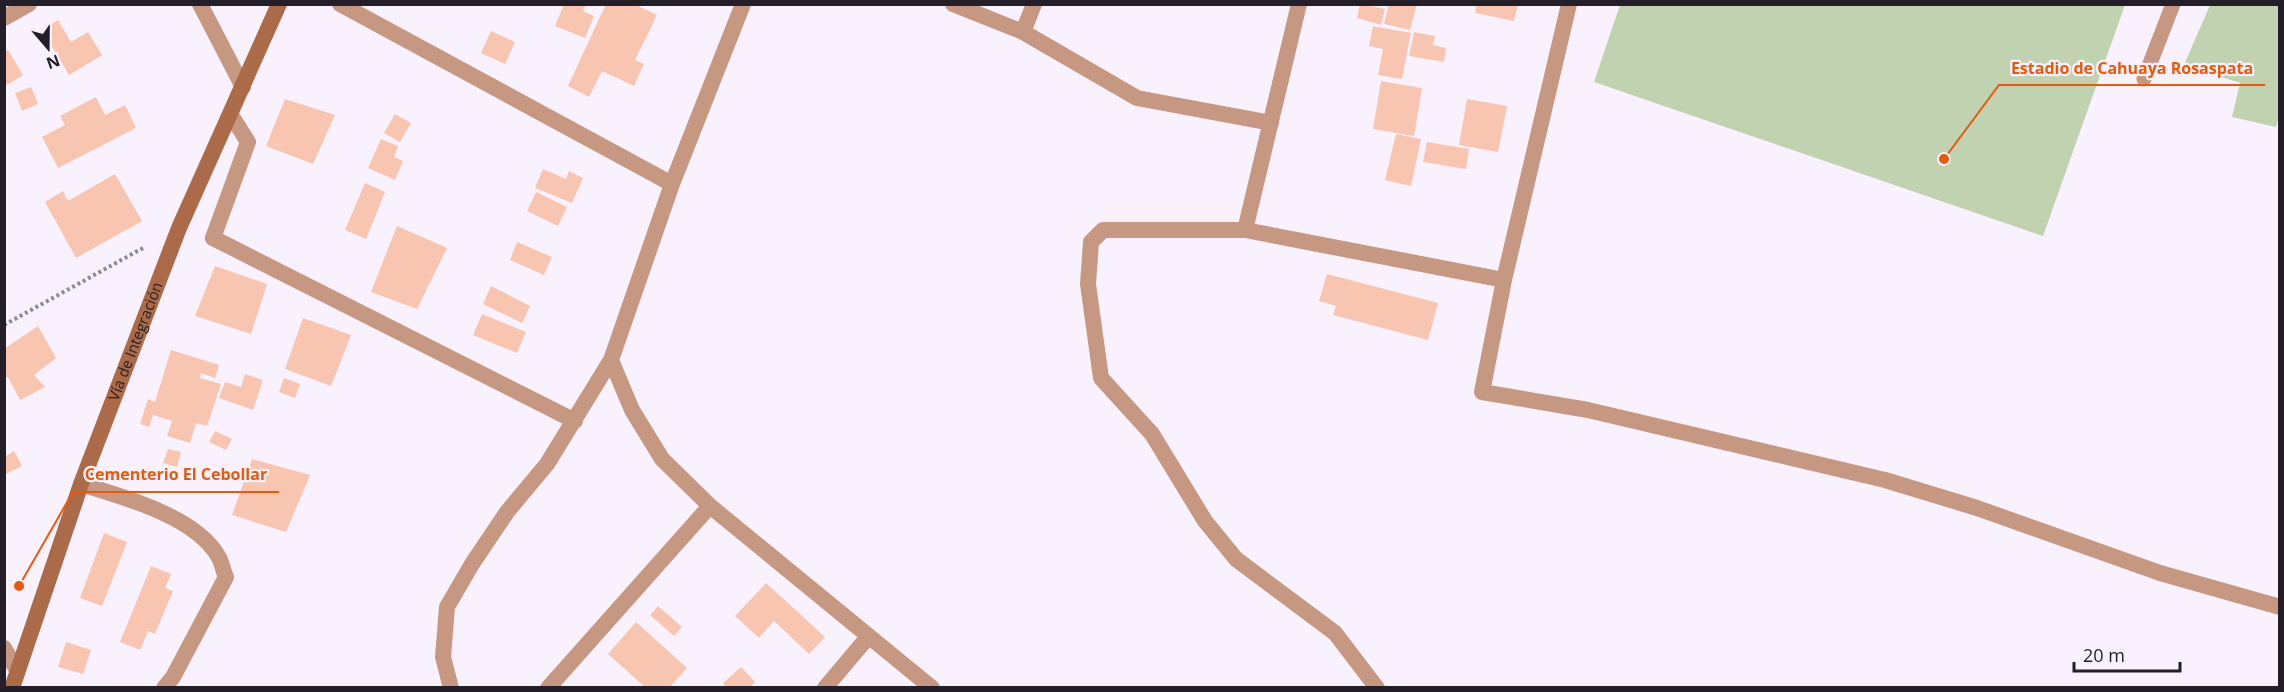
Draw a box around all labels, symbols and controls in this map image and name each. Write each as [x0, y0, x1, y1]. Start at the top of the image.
north arrow [18, 18, 78, 78]
text: N [43, 50, 63, 75]
callout: Estadio de Cahuaya Rosaspata [1999, 51, 2265, 85]
text: Estadio de Cahuaya Rosaspata [2011, 57, 2253, 79]
street label: Vía de Integración [103, 279, 166, 403]
callout: Cementerio El Cebollar [73, 458, 279, 492]
text: Cementerio El Cebollar [85, 463, 267, 485]
scale bar [2074, 635, 2180, 673]
text: 20 m [2083, 643, 2125, 667]

